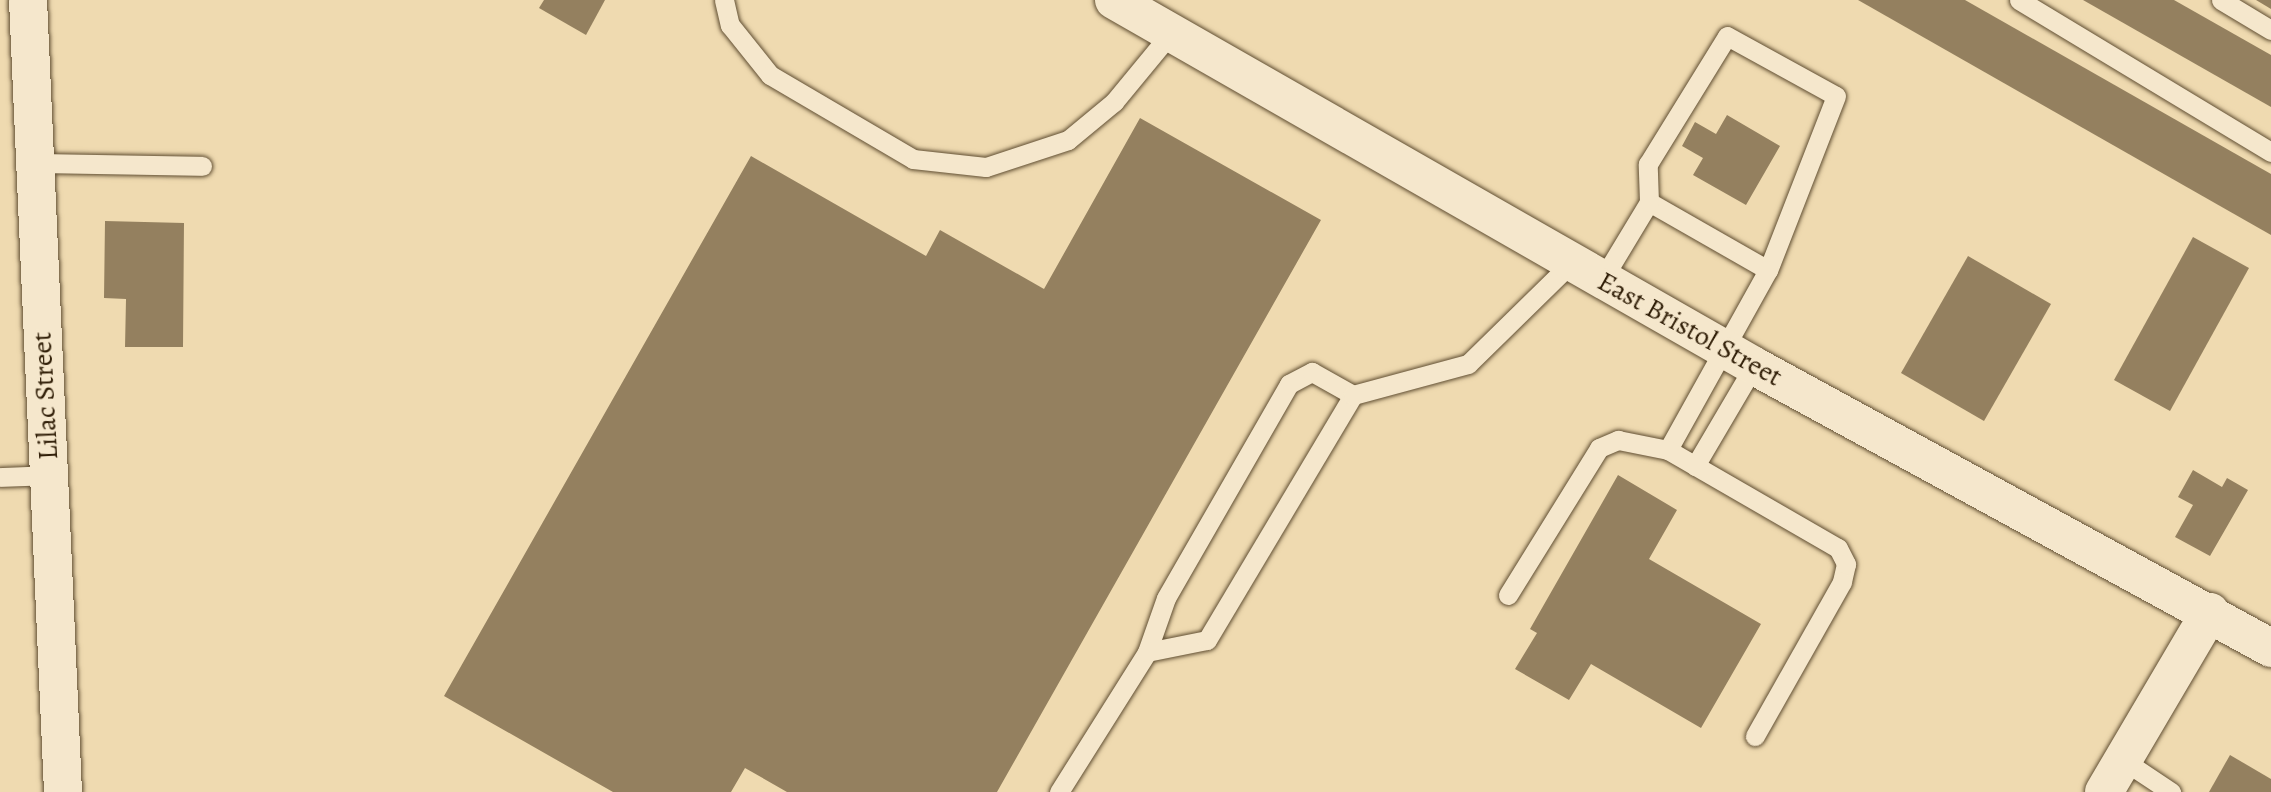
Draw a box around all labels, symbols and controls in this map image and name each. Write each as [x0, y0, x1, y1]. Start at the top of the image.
street label: East Bristol Street [1592, 264, 1788, 394]
street label: Lilac Street [25, 331, 65, 461]

